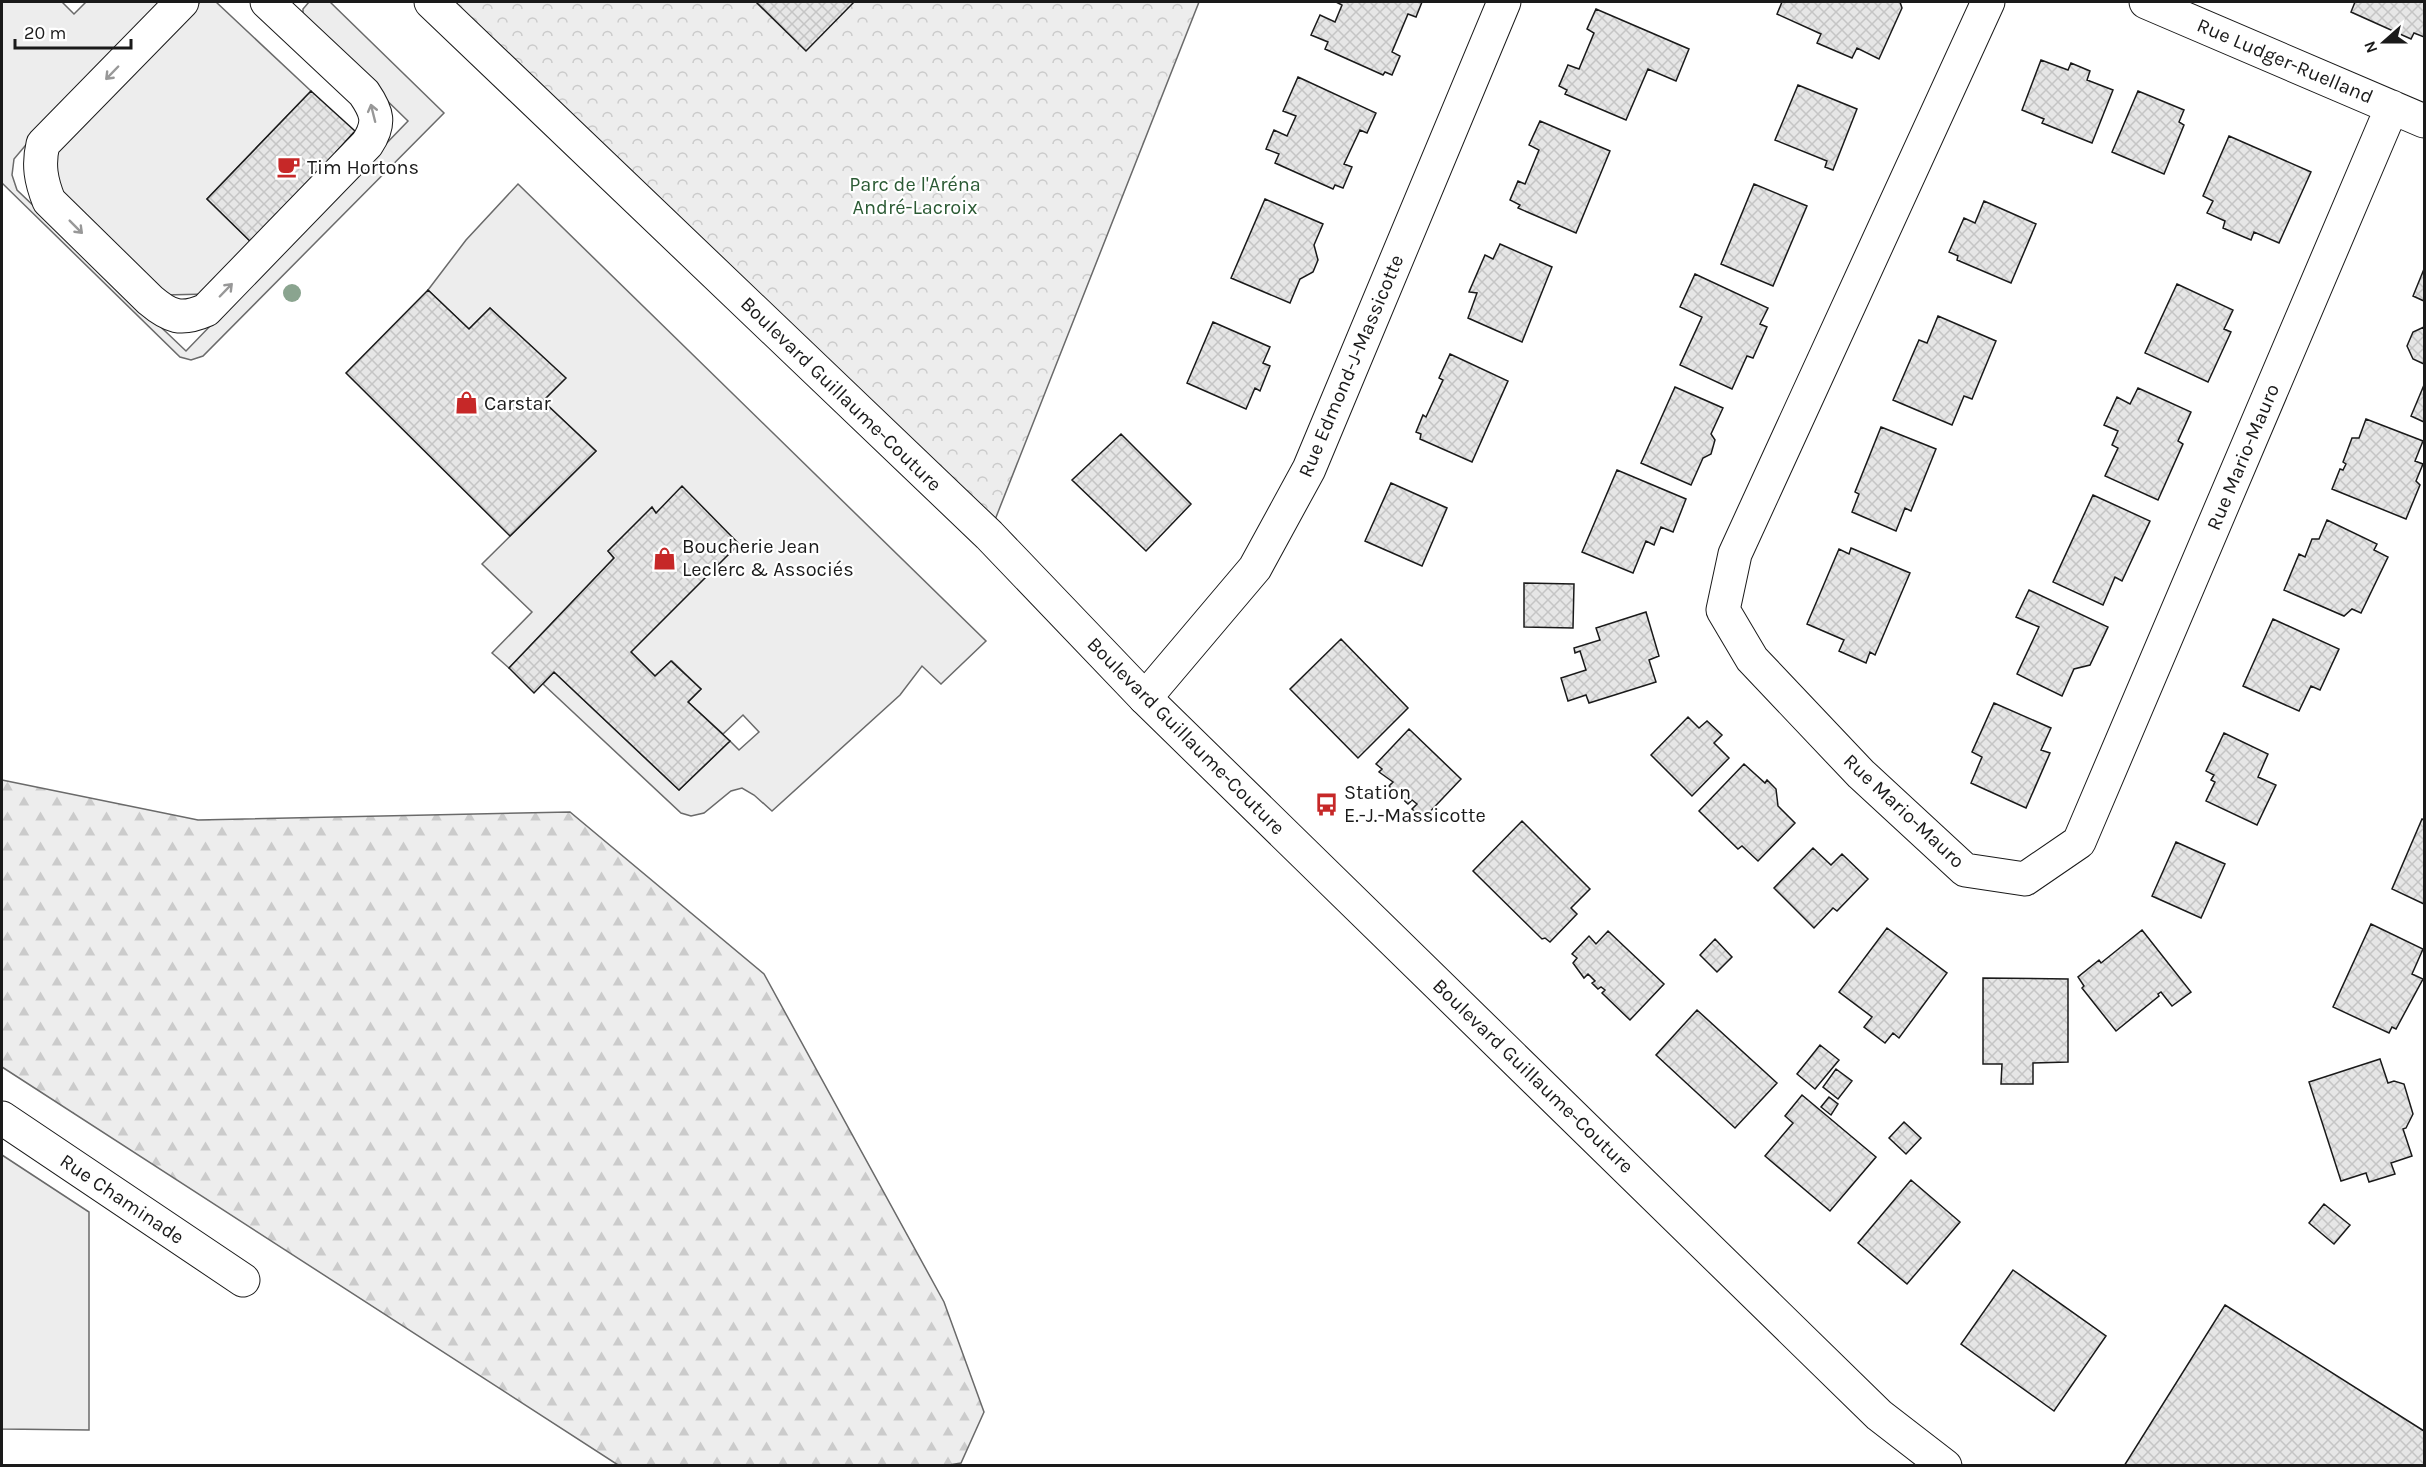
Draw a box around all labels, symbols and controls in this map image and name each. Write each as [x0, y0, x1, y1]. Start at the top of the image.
scale bar [15, 12, 130, 50]
north arrow [2354, 12, 2414, 72]
street label: Rue Ludger-Ruelland [2193, 13, 2377, 109]
text: 20 m [24, 22, 66, 44]
text: N [2360, 38, 2381, 56]
one-way arrow [104, 66, 119, 81]
one-way arrow [367, 104, 379, 123]
cafe icon: Tim Hortons [276, 154, 302, 180]
place label: Tim Hortons [307, 156, 419, 179]
park label: Parc de l'Aréna André-Lacroix [849, 173, 981, 219]
one-way arrow [69, 220, 84, 234]
street label: Rue Edmond-J-Massicotte [1294, 251, 1408, 481]
one-way arrow [219, 282, 233, 297]
street label: Boulevard Guillaume-Couture [736, 292, 946, 496]
street label: Rue Mario-Mauro [2202, 380, 2284, 534]
shop icon: Carstar [453, 390, 479, 416]
place label: Carstar [484, 392, 552, 415]
place label: Boucherie Jean Leclerc & Associés [682, 535, 854, 581]
shop icon: Boucherie Jean Leclerc & Associés [651, 545, 677, 571]
street label: Boulevard Guillaume-Couture [1082, 632, 1290, 840]
street label: Rue Mario-Mauro [1839, 749, 1969, 873]
place label: Station E.-J.-Massicotte [1344, 781, 1486, 827]
bus stop icon: Station E.-J.-Massicotte [1313, 791, 1339, 817]
street label: Boulevard Guillaume-Couture [1428, 974, 1638, 1178]
street label: Rue Chaminade [56, 1149, 188, 1249]

